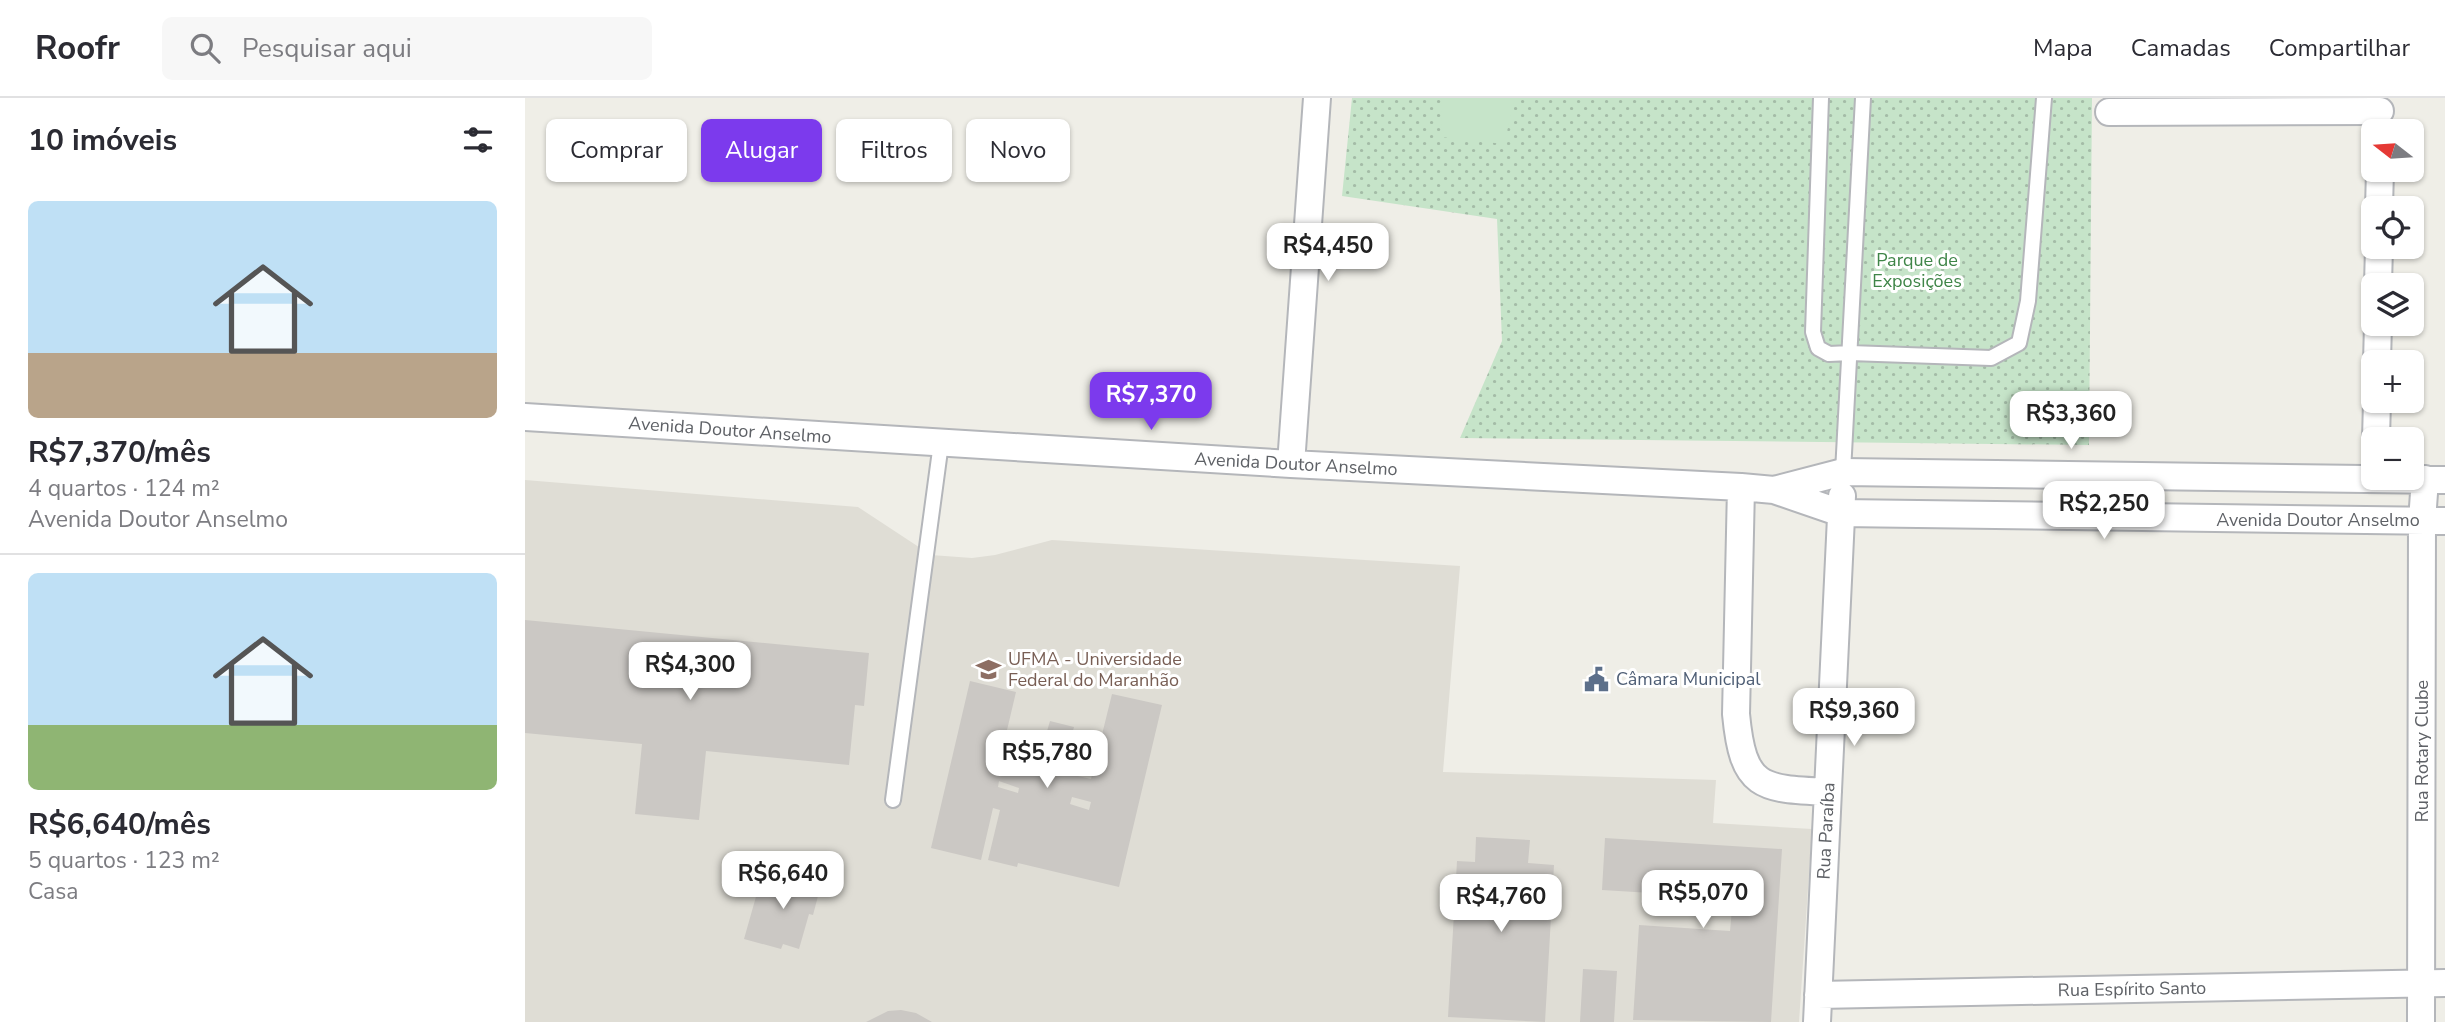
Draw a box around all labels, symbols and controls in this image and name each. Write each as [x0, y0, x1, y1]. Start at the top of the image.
search box [162, 17, 652, 80]
text: Roofr [35, 26, 120, 71]
icon: search [186, 29, 224, 67]
text: Pesquisar aqui [242, 31, 412, 66]
text: Mapa [2033, 32, 2093, 64]
text: Camadas [2131, 32, 2231, 64]
text: Compartilhar [2269, 32, 2410, 64]
chip: Comprar [546, 119, 687, 182]
chip: Alugar [701, 119, 822, 182]
chip: Filtros [836, 119, 952, 182]
chip: Novo [966, 119, 1070, 182]
north arrow [2361, 119, 2424, 182]
map controls [2361, 119, 2424, 490]
text: 10 imóveis [28, 120, 177, 161]
icon: filters [459, 121, 497, 159]
button: locate [2361, 196, 2424, 259]
pin: R$4,450 [1263, 223, 1393, 283]
text: R$4,450 [1283, 230, 1373, 261]
icon: home [200, 246, 326, 372]
park label: Parque de Exposições [1872, 248, 1962, 293]
button: layers [2361, 273, 2424, 336]
button: + [2361, 350, 2424, 413]
pin: R$7,370 [1086, 372, 1216, 432]
text: R$7,370 [1106, 379, 1196, 410]
pin: R$3,360 [2006, 392, 2136, 451]
text: R$3,360 [2026, 398, 2116, 429]
street label: Avenida Doutor Anselmo [628, 411, 832, 449]
button: − [2361, 427, 2424, 490]
text: R$7,370/mês [28, 432, 211, 473]
street label: Avenida Doutor Anselmo [1194, 447, 1398, 481]
text: 4 quartos · 124 m² [28, 473, 220, 504]
pin: R$2,250 [2039, 482, 2169, 541]
text: R$2,250 [2059, 488, 2149, 519]
text: Avenida Doutor Anselmo [28, 504, 288, 535]
street label: Avenida Doutor Anselmo [2216, 508, 2420, 532]
icon: home [200, 618, 326, 744]
pin: R$4,300 [625, 642, 755, 702]
place label: UFMA - Universidade Federal do Maranhão [1008, 647, 1182, 692]
text: R$4,300 [645, 649, 735, 680]
school or university icon: UFMA - Universidade Federal do Maranhão [974, 655, 1002, 683]
public building icon: Câmara Municipal [1582, 665, 1610, 693]
place label: Câmara Municipal [1616, 667, 1761, 691]
street label: Rua Rotary Clube [2410, 680, 2434, 822]
pin: R$9,360 [1789, 688, 1919, 748]
text: R$9,360 [1809, 695, 1899, 726]
pin: R$5,780 [982, 730, 1112, 790]
text: R$5,780 [1002, 737, 1092, 768]
street label: Rua Paraíba [1811, 782, 1841, 880]
text: R$6,640/mês [28, 804, 211, 845]
text: 5 quartos · 123 m² [28, 845, 220, 876]
pin: R$6,640 [718, 852, 848, 911]
text: R$6,640 [738, 858, 828, 889]
pin: R$5,070 [1638, 870, 1768, 930]
pin: R$4,760 [1436, 874, 1566, 934]
text: Casa [28, 876, 79, 907]
text: R$5,070 [1658, 877, 1748, 908]
text: R$4,760 [1456, 881, 1546, 912]
street label: Rua Espírito Santo [2058, 976, 2206, 1002]

